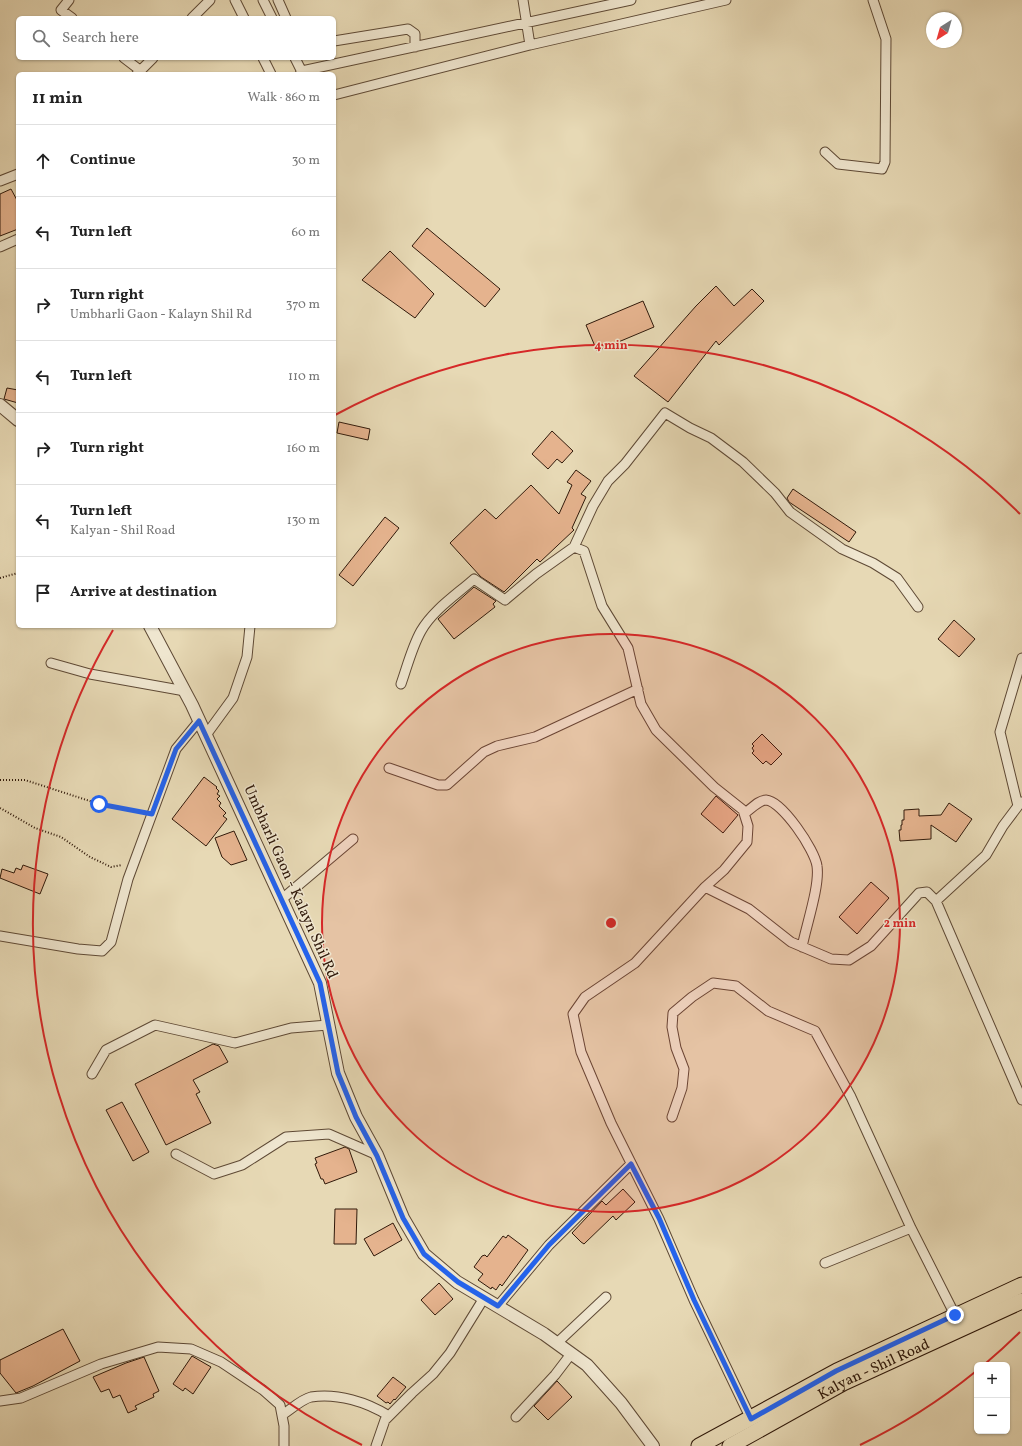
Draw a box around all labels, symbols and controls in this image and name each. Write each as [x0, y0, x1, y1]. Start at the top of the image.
north arrow [926, 12, 962, 48]
search box [16, 16, 336, 60]
icon: search [30, 27, 52, 49]
text: Search here [62, 28, 139, 49]
text: 11 min [32, 87, 83, 110]
text: Walk · 860 m [248, 89, 320, 107]
icon: ahead [32, 150, 54, 172]
text: Continue [70, 150, 135, 171]
text: 30 m [292, 152, 320, 170]
icon: left [32, 222, 54, 244]
text: Turn left [70, 222, 132, 243]
text: 60 m [292, 224, 320, 242]
text: Turn right [70, 285, 144, 306]
icon: right [32, 294, 54, 316]
text: 370 m [286, 296, 320, 314]
text: Umbharli Gaon - Kalayn Shil Rd [70, 306, 252, 324]
text: 4 min [594, 338, 628, 354]
icon: left [32, 366, 54, 388]
text: Turn left [70, 366, 132, 387]
text: 110 m [288, 368, 320, 386]
icon: right [32, 438, 54, 460]
text: Turn right [70, 438, 144, 459]
text: 160 m [286, 440, 320, 458]
text: Turn left [70, 501, 132, 522]
icon: left [32, 510, 54, 532]
text: 130 m [287, 512, 320, 530]
text: Kalyan - Shil Road [70, 522, 175, 540]
icon: arrive [32, 582, 54, 604]
text: Arrive at destination [70, 582, 217, 603]
street label: Umbharli Gaon - Kalayn Shil Rd [238, 782, 342, 982]
route start [90, 795, 108, 813]
centre of rings [604, 916, 618, 930]
text: 2 min [884, 916, 916, 932]
route end [946, 1306, 964, 1324]
street label: Kalyan - Shil Road [814, 1334, 933, 1405]
map controls [974, 1362, 1010, 1434]
button: + [974, 1362, 1010, 1398]
button: − [974, 1398, 1010, 1434]

